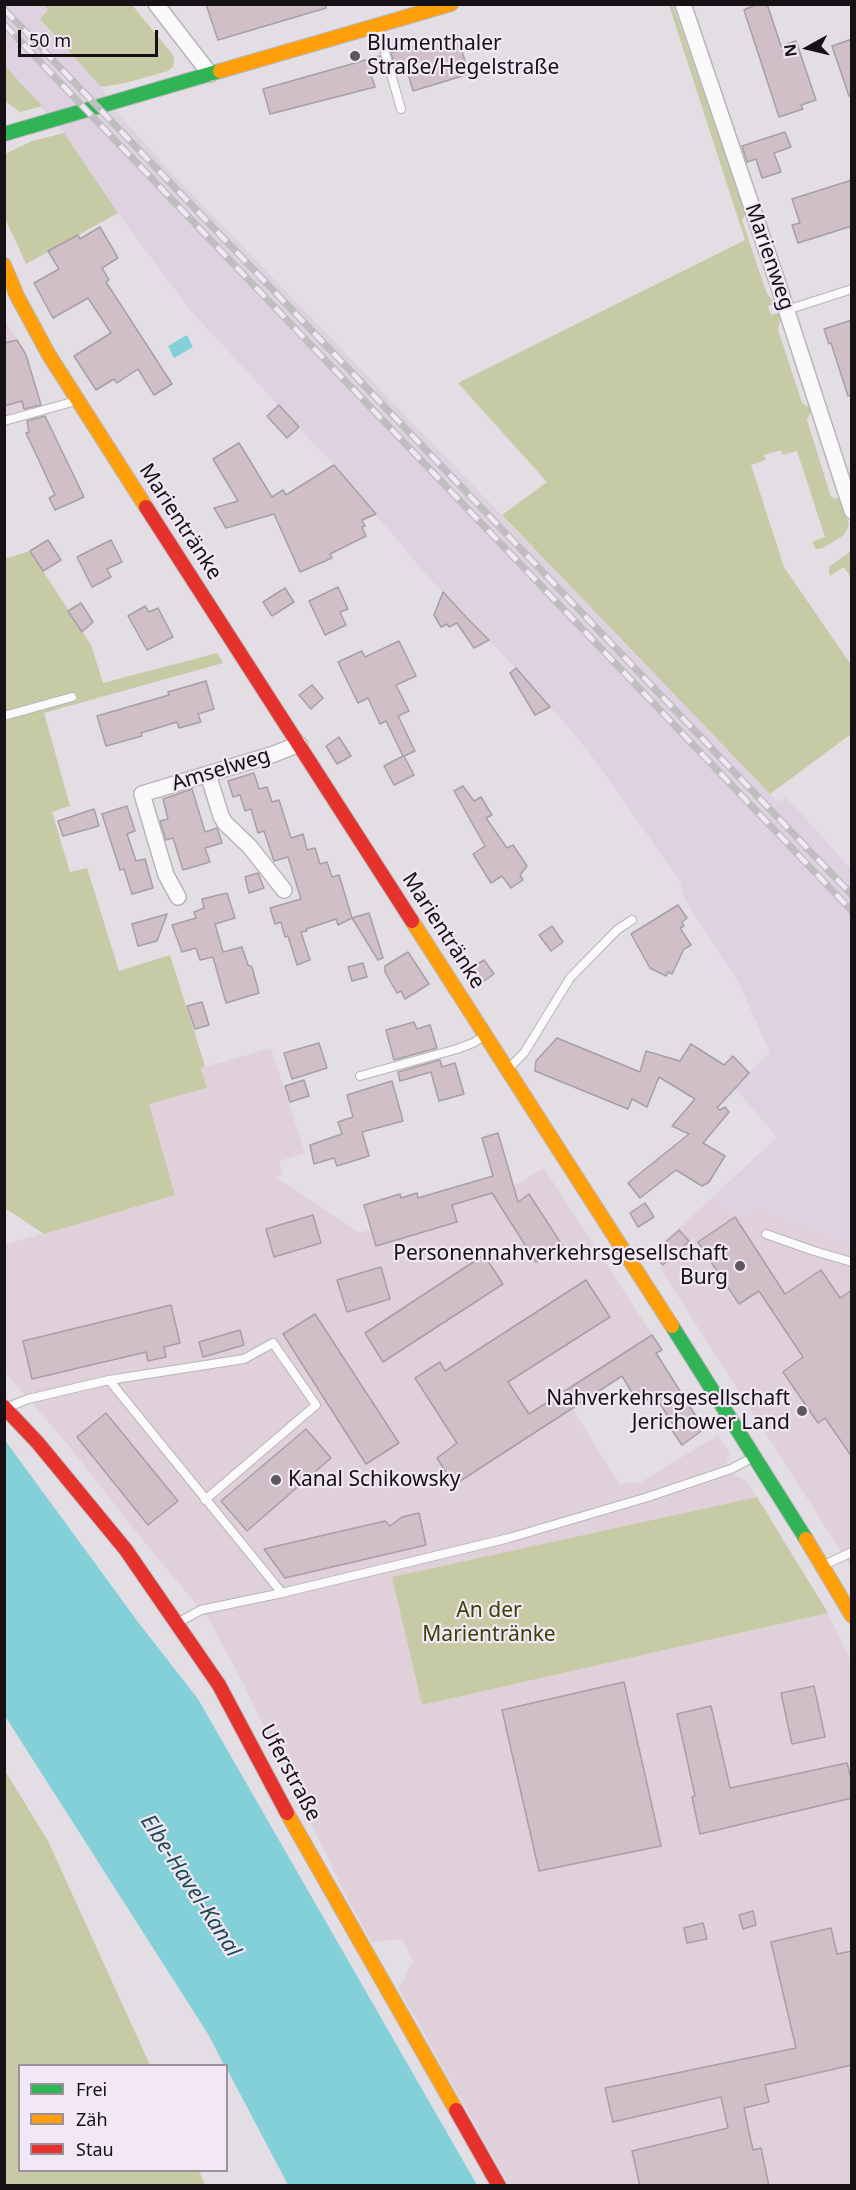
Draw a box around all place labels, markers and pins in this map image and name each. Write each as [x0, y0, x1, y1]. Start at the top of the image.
place label: Blumenthaler Straße/Hegelstraße [367, 31, 559, 81]
marker: Blumenthaler Straße/Hegelstraße [348, 49, 362, 63]
place label: Personennahverkehrsgesellschaft Burg [393, 1241, 728, 1291]
marker: Personennahverkehrsgesellschaft Burg [733, 1259, 747, 1273]
place label: Nahverkehrsgesellschaft Jerichower Land [546, 1386, 790, 1436]
marker: Nahverkehrsgesellschaft Jerichower Land [795, 1404, 809, 1418]
place label: Kanal Schikowsky [288, 1467, 460, 1493]
marker: Kanal Schikowsky [269, 1473, 283, 1487]

